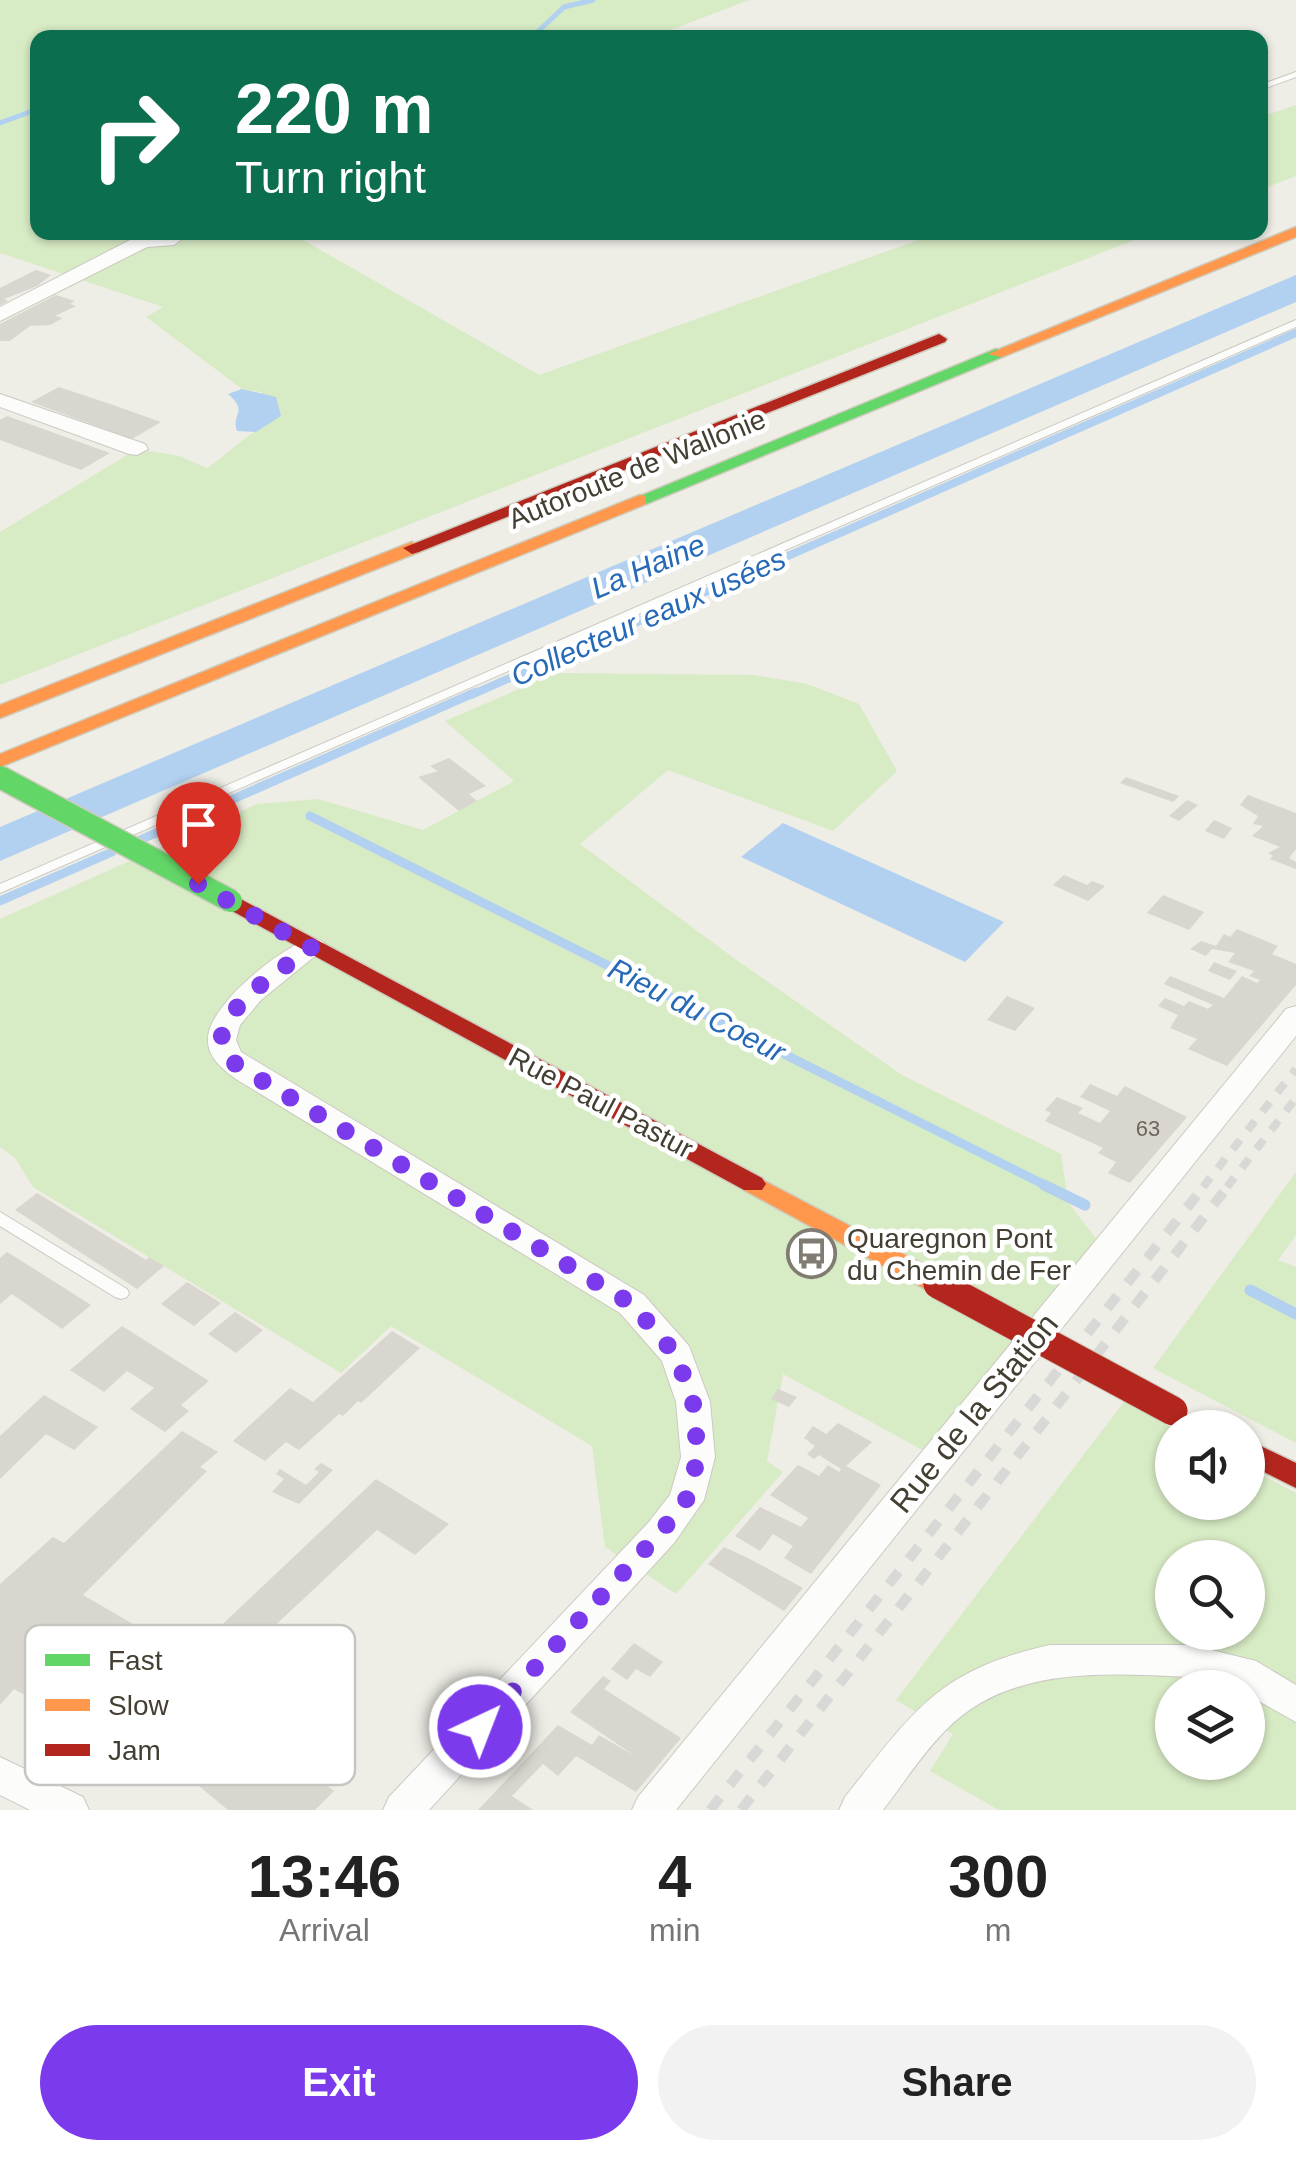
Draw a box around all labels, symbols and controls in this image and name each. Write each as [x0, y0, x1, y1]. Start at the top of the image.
icon: right [70, 70, 200, 200]
text: 220 m [235, 70, 433, 148]
text: Turn right [235, 152, 426, 203]
street label: Autoroute de Wallonie [504, 403, 770, 535]
water label: La Haine [586, 527, 710, 605]
water label: Collecteur eaux usées [506, 542, 790, 692]
pin [156, 782, 241, 885]
icon: arrive [171, 797, 226, 852]
water label: Rieu du Coeur [603, 951, 792, 1069]
street label: Rue Paul Pastur [504, 1041, 698, 1165]
house number: 63 [1136, 1116, 1160, 1141]
place label: Quaregnon Pont du Chemin de Fer [847, 1223, 1071, 1286]
bus stop icon: Quaregnon Pont du Chemin de Fer [786, 1228, 838, 1280]
street label: Rue de la Station [883, 1306, 1065, 1520]
map controls [1155, 1410, 1265, 1780]
button: sound [1155, 1410, 1265, 1520]
button: search [1155, 1540, 1265, 1650]
legend [25, 1625, 355, 1785]
text: Fast [108, 1645, 163, 1676]
button: layers [1155, 1670, 1265, 1780]
position arrow [428, 1675, 532, 1779]
text: Slow [108, 1690, 169, 1721]
text: Jam [108, 1735, 161, 1766]
text: 13:46 [248, 1843, 401, 1910]
text: 4 [658, 1843, 691, 1910]
text: 300 [948, 1843, 1048, 1910]
text: Arrival [279, 1912, 370, 1948]
text: min [649, 1912, 700, 1948]
text: m [985, 1912, 1012, 1948]
button: Exit [40, 2025, 638, 2140]
button: Share [658, 2025, 1256, 2140]

